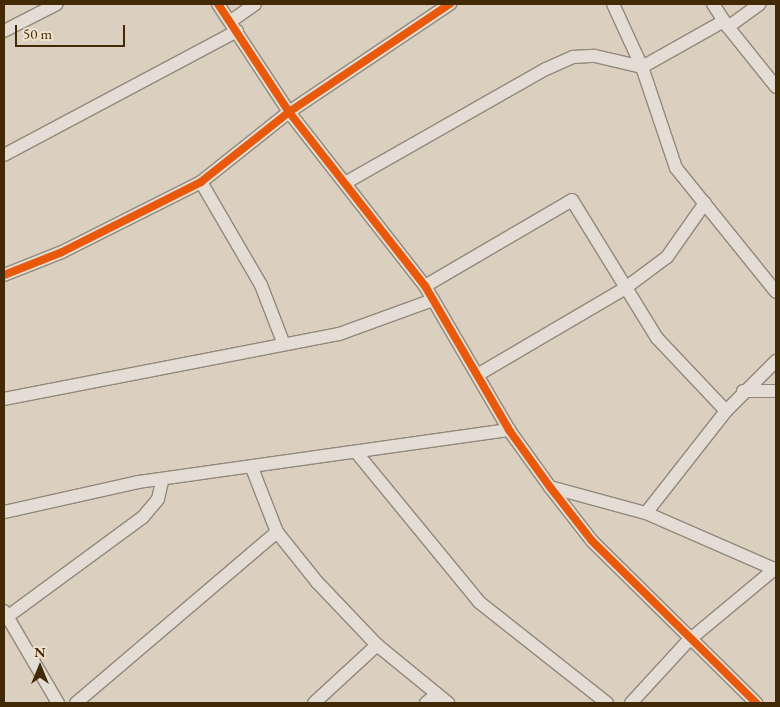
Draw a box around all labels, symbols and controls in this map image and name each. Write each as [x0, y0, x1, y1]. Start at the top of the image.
scale bar [18, 15, 128, 47]
text: 50 m [23, 24, 52, 43]
north arrow [15, 642, 65, 692]
text: N [34, 643, 46, 661]

